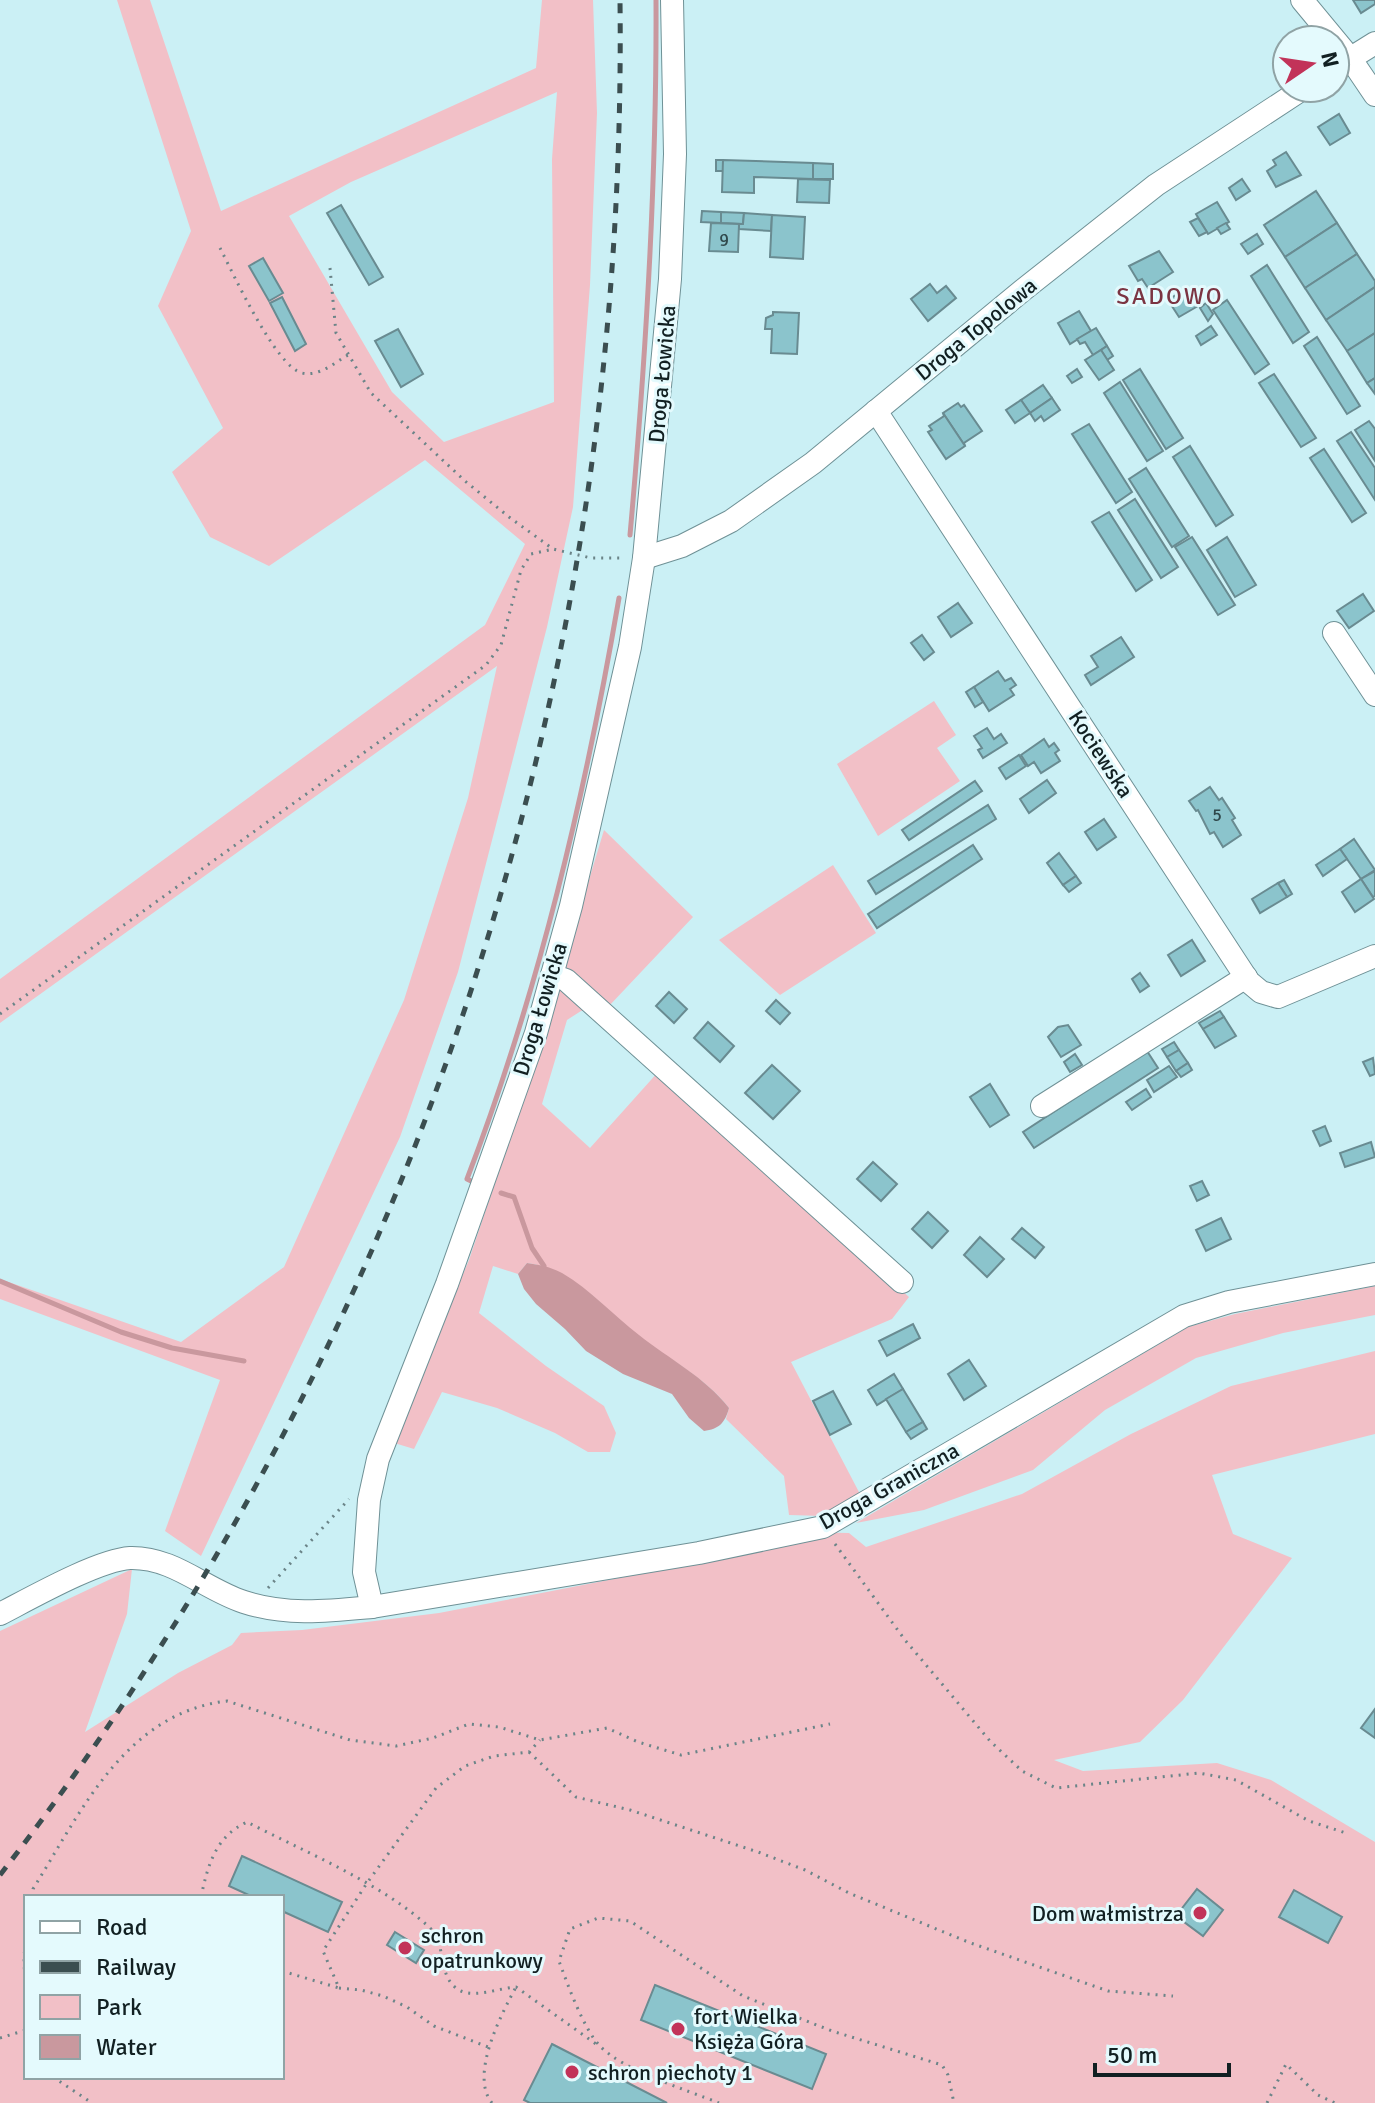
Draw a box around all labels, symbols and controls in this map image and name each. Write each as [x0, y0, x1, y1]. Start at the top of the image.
north arrow [1271, 24, 1351, 104]
text: N [1315, 49, 1345, 70]
house number: 9 [719, 229, 729, 251]
street label: Droga Topolowa [910, 272, 1042, 386]
district label: SADOWO [1116, 281, 1224, 311]
street label: Droga Łowicka [643, 304, 681, 444]
street label: Kociewska [1063, 705, 1139, 803]
house number: 5 [1212, 804, 1222, 826]
street label: Droga Łowicka [507, 939, 573, 1079]
street label: Droga Graniczna [814, 1436, 964, 1536]
legend [24, 1895, 284, 2079]
place label: Dom wałmistrza [1032, 1900, 1184, 1927]
marker: Dom wałmistrza [1191, 1904, 1209, 1922]
text: Road [96, 1912, 147, 1942]
place label: schron opatrunkowy [421, 1922, 544, 1974]
marker: schron opatrunkowy [396, 1939, 414, 1957]
text: Railway [96, 1952, 176, 1982]
text: Park [96, 1992, 142, 2022]
place label: fort Wielka Księża Góra [694, 2003, 804, 2055]
marker: fort Wielka Księża Góra [669, 2020, 687, 2038]
scale bar [1095, 2027, 1229, 2077]
text: Water [96, 2032, 157, 2062]
text: 50 m [1107, 2040, 1157, 2070]
place label: schron piechoty 1 [588, 2059, 753, 2086]
marker: schron piechoty 1 [563, 2063, 581, 2081]

